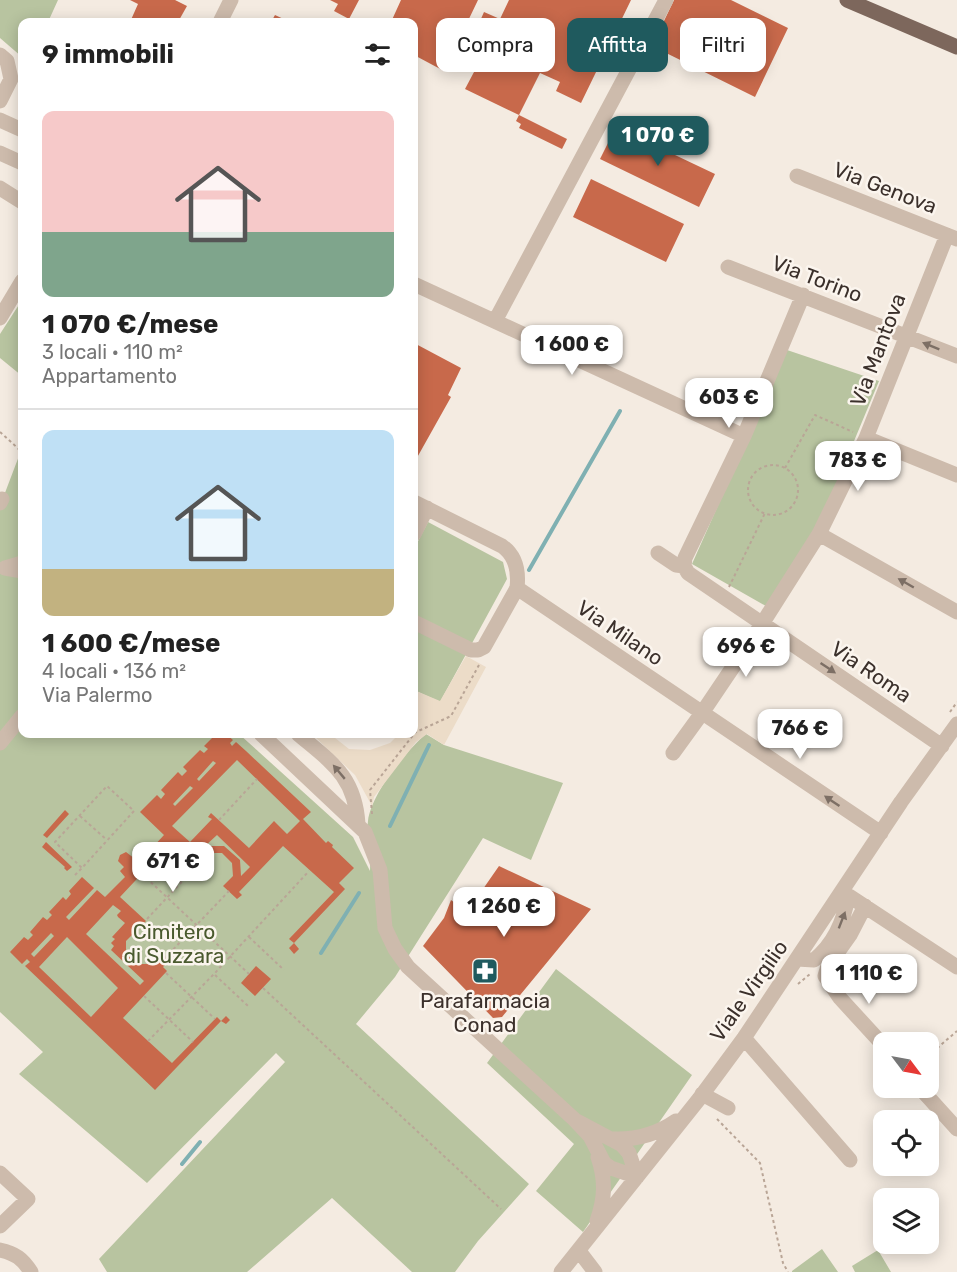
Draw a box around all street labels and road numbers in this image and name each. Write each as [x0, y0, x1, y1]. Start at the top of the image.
street label: Via Genova [830, 156, 940, 219]
street label: Via Torino [768, 250, 866, 307]
street label: Via Mantova [845, 290, 911, 410]
street label: Via Milano [572, 595, 668, 671]
street label: Via Roma [826, 636, 916, 708]
street label: Viale Virgilio [704, 935, 793, 1046]

